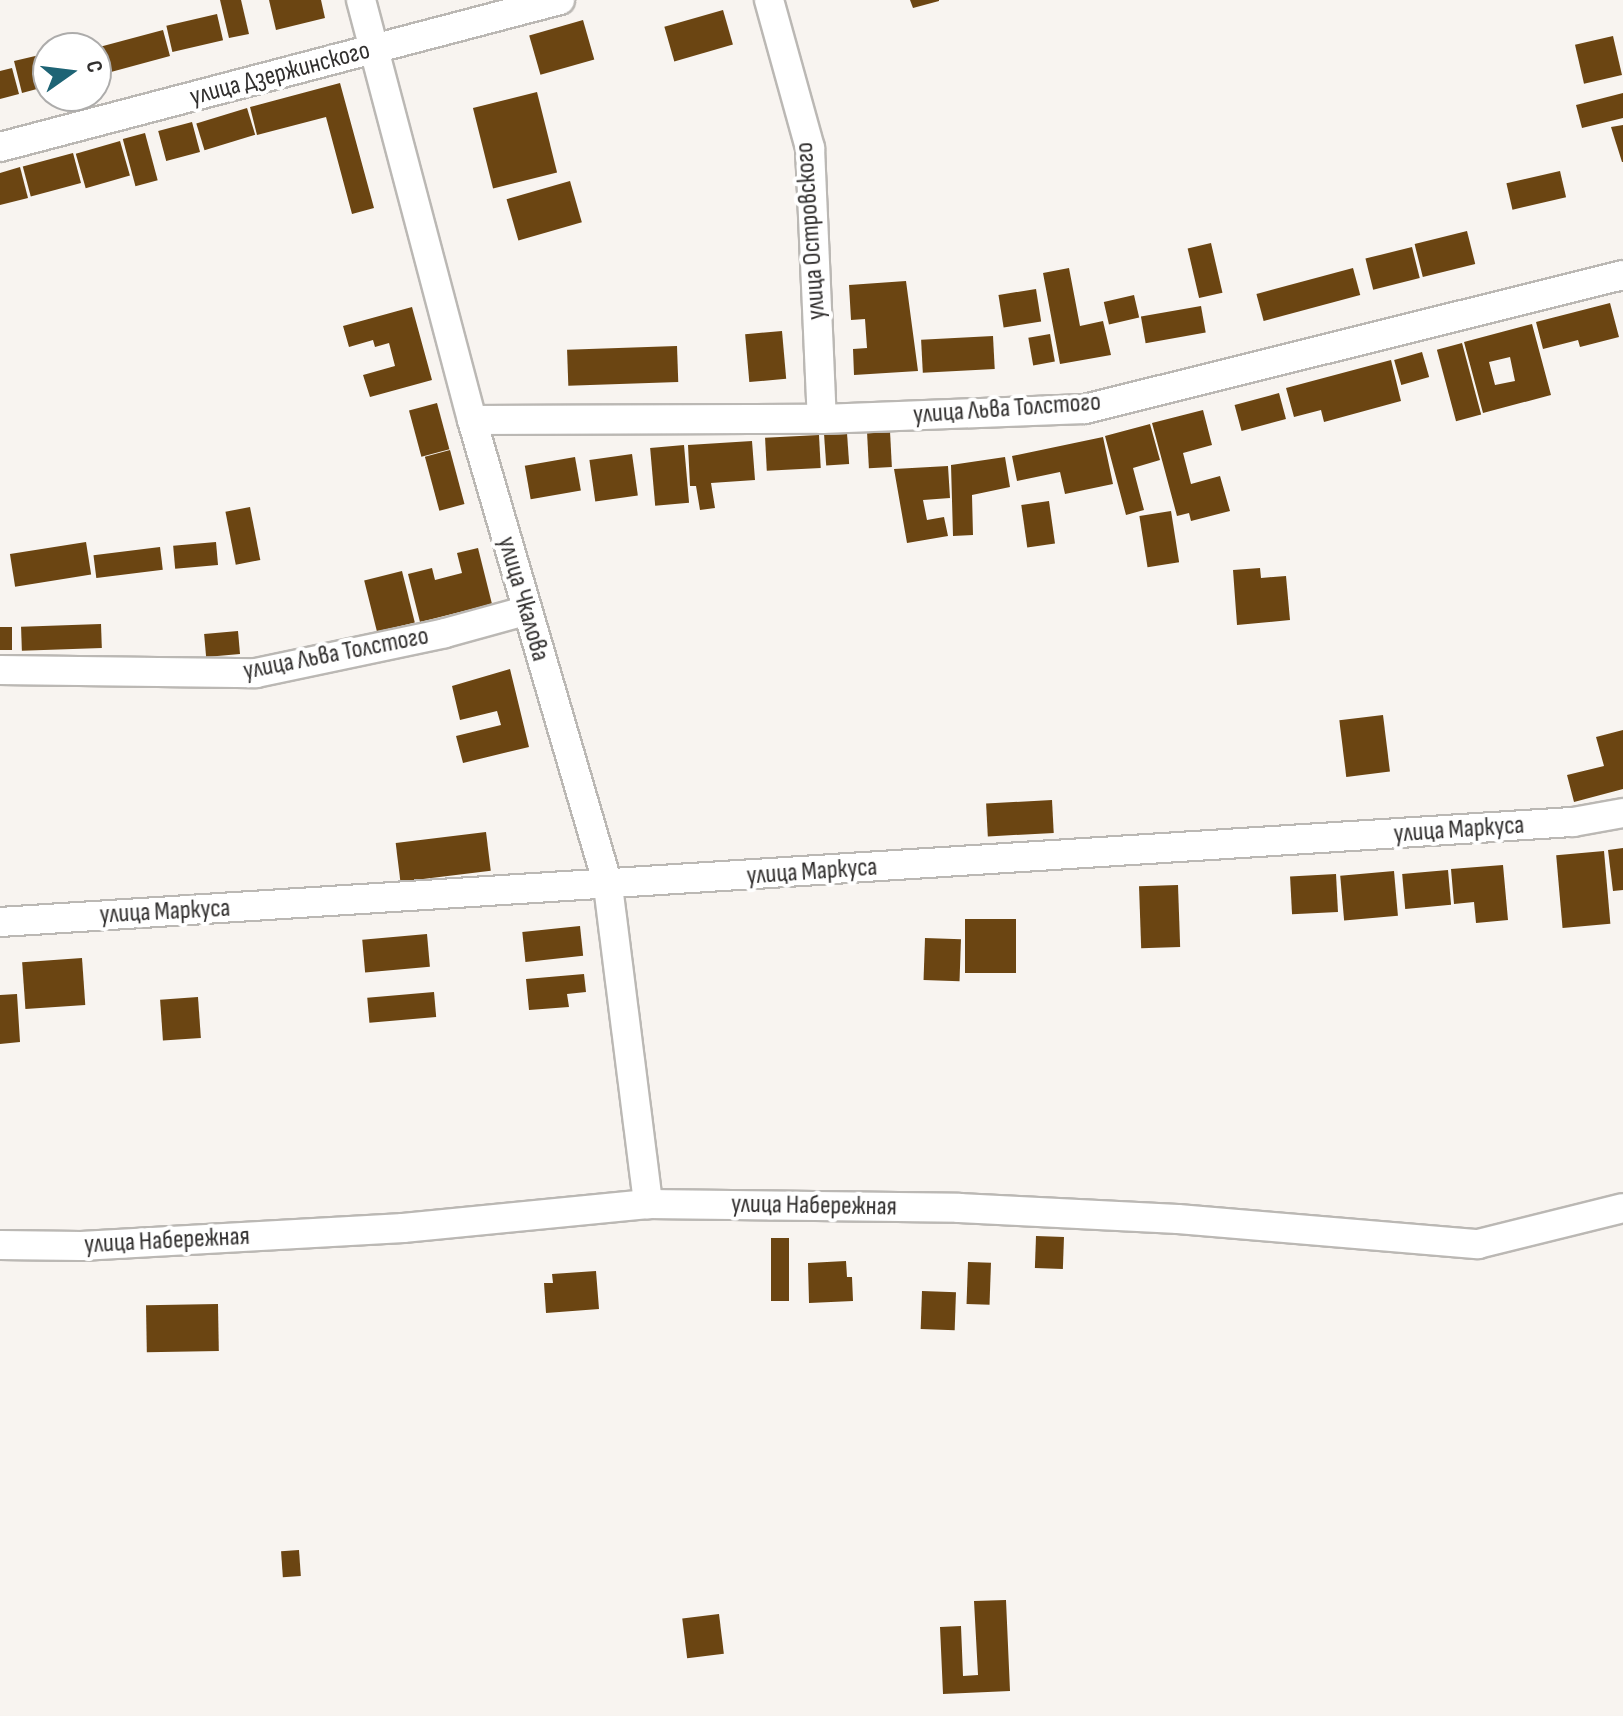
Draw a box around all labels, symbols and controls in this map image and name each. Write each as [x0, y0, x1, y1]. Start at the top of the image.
north arrow [32, 32, 112, 112]
street label: улица Дзержинского [187, 35, 373, 113]
text: С [79, 58, 108, 75]
street label: улица Островского [789, 141, 833, 321]
street label: улица Льва Толстого [912, 387, 1102, 431]
street label: улица Чкалова [490, 533, 556, 665]
street label: улица Льва Толстого [241, 621, 431, 687]
street label: улица Маркуса [1393, 810, 1525, 850]
street label: улица Маркуса [746, 852, 878, 892]
street label: улица Маркуса [99, 893, 231, 931]
street label: улица Набережная [731, 1189, 897, 1223]
street label: улица Набережная [83, 1221, 251, 1261]

